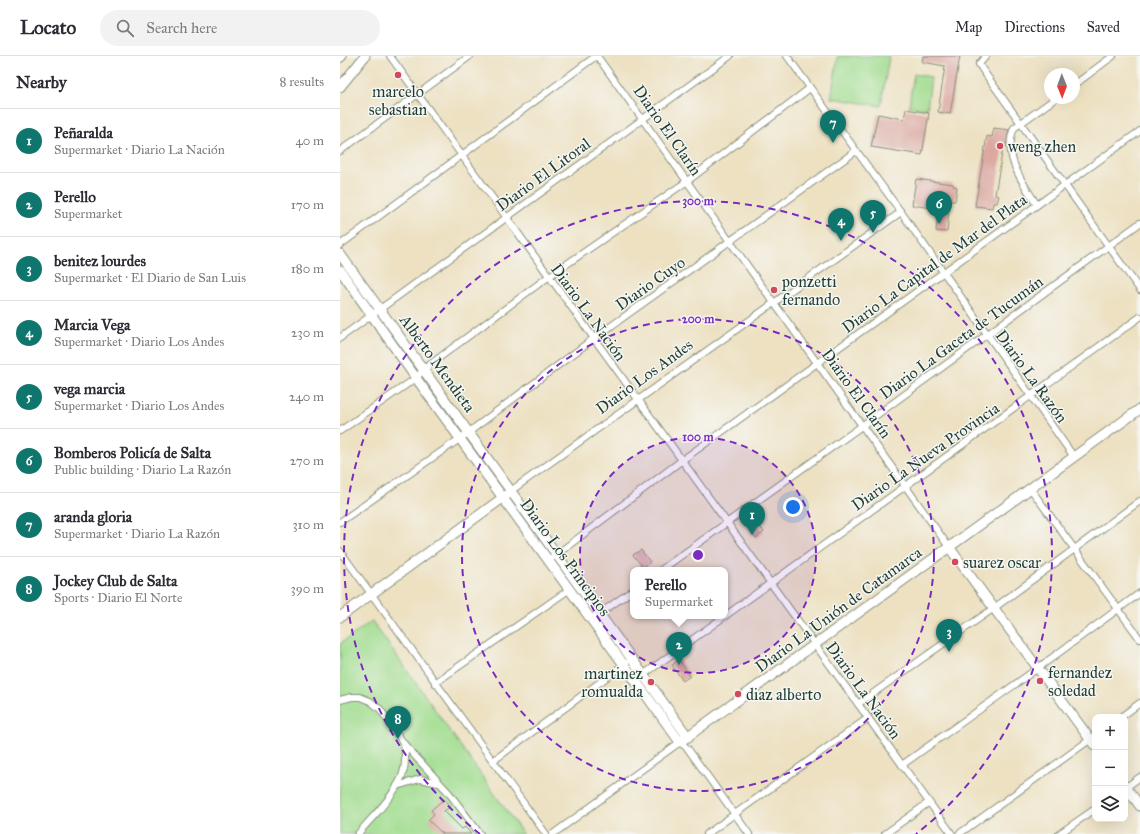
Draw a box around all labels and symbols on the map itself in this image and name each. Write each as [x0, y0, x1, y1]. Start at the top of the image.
north arrow [1044, 68, 1080, 104]
marker: marcelo sebastian [393, 70, 403, 80]
street label: Diario El Clarín [629, 81, 706, 179]
place label: marcelo sebastian [369, 82, 428, 119]
pin: 7 [820, 110, 846, 143]
street label: Diario El Litoral [492, 133, 595, 215]
place label: weng zhen [1008, 137, 1076, 157]
marker: weng zhen [995, 141, 1005, 151]
street label: Diario La Capital de Mar del Plata [838, 190, 1031, 337]
pin: 6 [926, 191, 952, 224]
text: 300 m [682, 194, 715, 209]
pin: 5 [860, 200, 886, 233]
pin: 4 [828, 208, 854, 241]
street label: Diario Cuyo [612, 253, 689, 314]
street label: Diario La Nación [547, 260, 630, 365]
place label: ponzetti fernando [781, 272, 840, 309]
street label: Diario La Gaceta de Tucumán [876, 272, 1047, 403]
marker: ponzetti fernando [769, 285, 779, 295]
street label: Alberto Mendieta [395, 310, 479, 416]
text: 200 m [682, 312, 715, 326]
street label: Diario La Razón [992, 326, 1072, 427]
street label: Diario Los Andes [592, 335, 697, 418]
street label: Diario El Clarín [818, 345, 896, 442]
street label: Diario La Nueva Provincia [848, 398, 1003, 515]
text: 100 m [682, 430, 715, 444]
street label: Diario Los Principios [517, 495, 615, 620]
your location [783, 497, 803, 517]
pin: 1 [739, 502, 765, 535]
street label: Diario La Unión de Catamarca [751, 542, 925, 676]
centre of rings [691, 548, 705, 562]
place label: suarez oscar [963, 553, 1041, 572]
marker: suarez oscar [950, 557, 960, 567]
pin: 3 [936, 619, 962, 652]
pin: 2 [666, 632, 692, 665]
street label: Diario La Nación [822, 638, 905, 743]
place label: fernandez soledad [1048, 663, 1113, 700]
place label: martinez romualda [581, 664, 644, 701]
marker: fernandez soledad [1035, 676, 1045, 686]
marker: martinez romualda [646, 677, 656, 687]
place label: diaz alberto [746, 685, 821, 704]
marker: diaz alberto [733, 689, 743, 699]
pin: 8 [385, 706, 411, 739]

